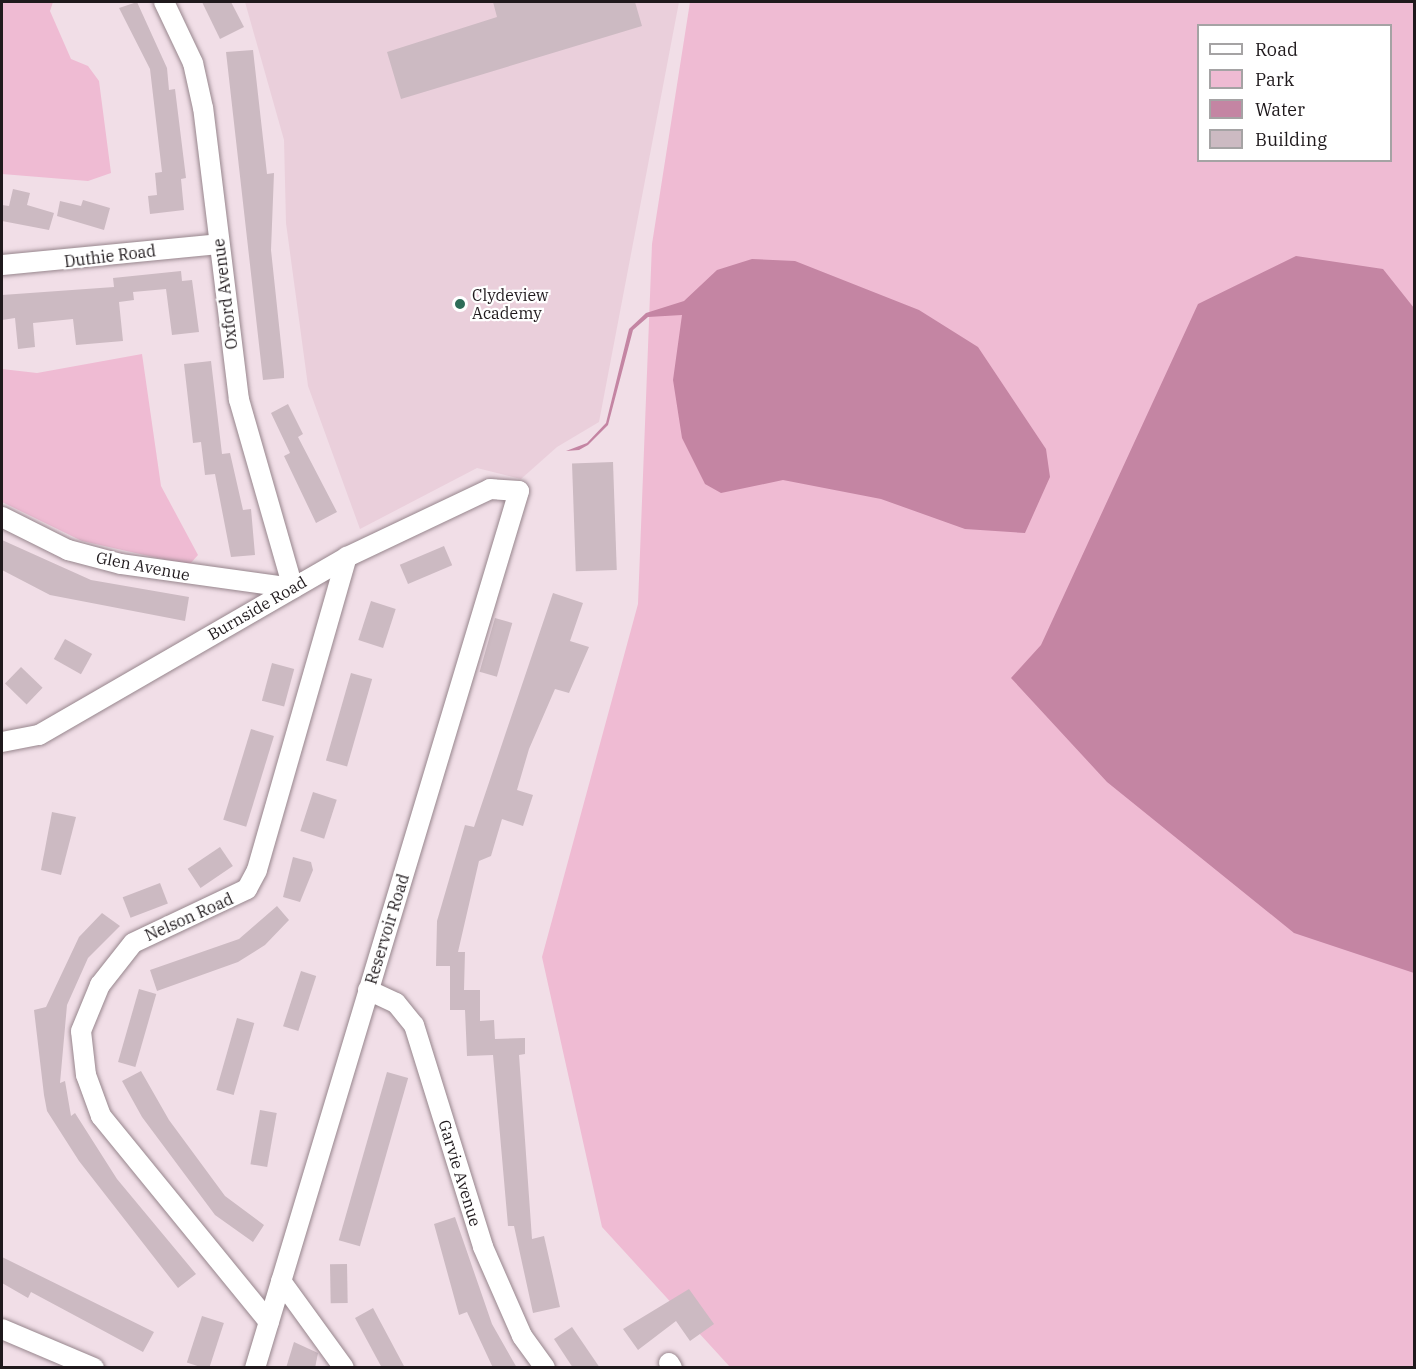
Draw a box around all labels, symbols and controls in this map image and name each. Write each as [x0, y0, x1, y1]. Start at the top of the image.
legend [1197, 24, 1392, 162]
text: Road [1255, 38, 1298, 61]
text: Park [1255, 68, 1294, 91]
text: Water [1255, 98, 1305, 121]
text: Building [1255, 128, 1327, 151]
street label: Oxford Avenue [209, 237, 241, 351]
street label: Duthie Road [63, 241, 157, 271]
place label: Clydeview Academy [472, 285, 548, 323]
marker: Clydeview Academy [453, 297, 467, 311]
street label: Glen Avenue [94, 548, 192, 584]
street label: Burnside Road [204, 572, 310, 644]
street label: Reservoir Road [361, 871, 413, 987]
street label: Nelson Road [142, 889, 236, 945]
street label: Garvie Avenue [435, 1118, 485, 1228]

